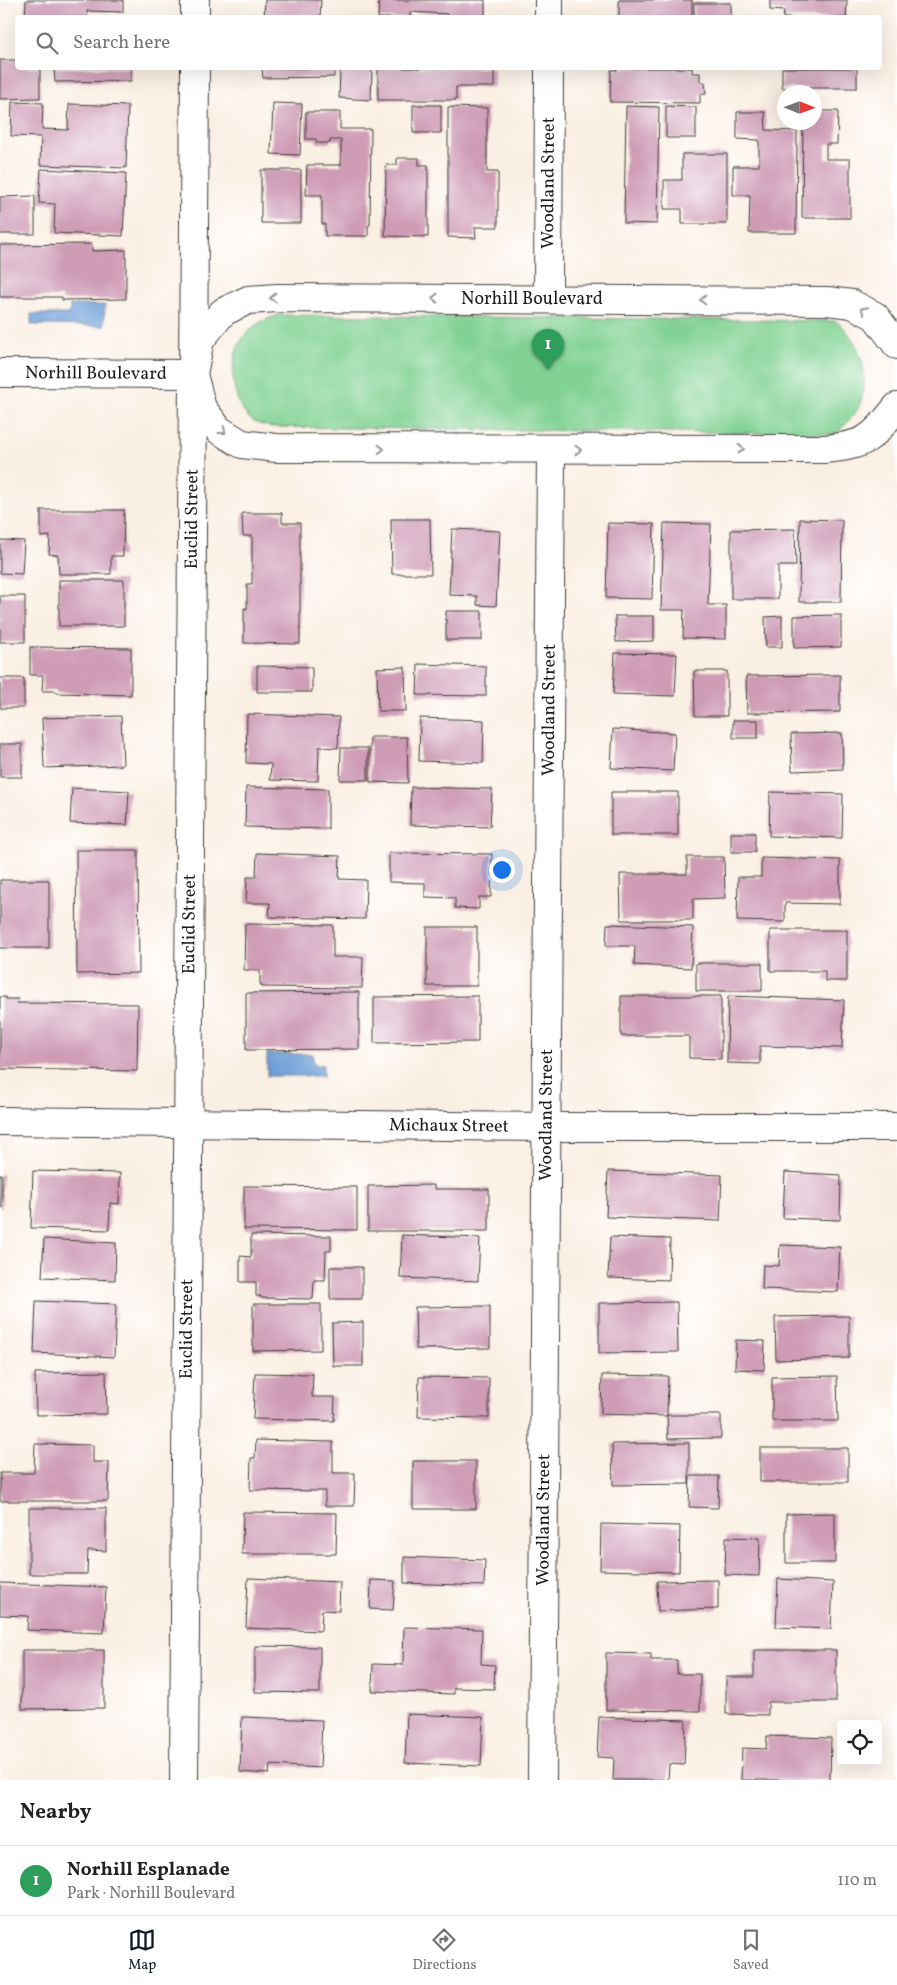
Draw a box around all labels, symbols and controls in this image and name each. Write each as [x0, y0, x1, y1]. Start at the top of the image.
search box [15, 15, 882, 70]
icon: search [33, 29, 61, 57]
text: Search here [73, 30, 170, 56]
north arrow [777, 85, 822, 130]
street label: Woodland Street [536, 117, 561, 249]
street label: Norhill Boulevard [461, 287, 603, 312]
one-way arrow [268, 293, 276, 304]
one-way arrow [431, 293, 438, 303]
one-way arrow [698, 295, 706, 305]
one-way arrow [860, 306, 869, 316]
pin: 1 [532, 329, 564, 370]
street label: Norhill Boulevard [25, 361, 167, 386]
one-way arrow [217, 425, 227, 434]
one-way arrow [378, 444, 385, 454]
one-way arrow [738, 444, 745, 454]
one-way arrow [575, 445, 583, 455]
street label: Euclid Street [179, 469, 205, 569]
street label: Woodland Street [536, 644, 562, 776]
your location [489, 857, 515, 883]
street label: Euclid Street [177, 874, 202, 974]
street label: Woodland Street [534, 1049, 559, 1181]
street label: Michaux Street [389, 1113, 509, 1139]
street label: Euclid Street [174, 1279, 200, 1379]
street label: Woodland Street [531, 1454, 557, 1586]
map controls [837, 1720, 882, 1765]
button: locate [837, 1720, 882, 1765]
text: Nearby [20, 1798, 91, 1827]
text: Norhill Esplanade [67, 1857, 230, 1883]
text: 1 [33, 1870, 39, 1892]
text: 110 m [838, 1870, 877, 1892]
text: Park · Norhill Boulevard [67, 1883, 235, 1905]
tab: Map [128, 1926, 156, 1975]
tab: Directions [412, 1926, 477, 1975]
tab: Saved [733, 1926, 769, 1975]

